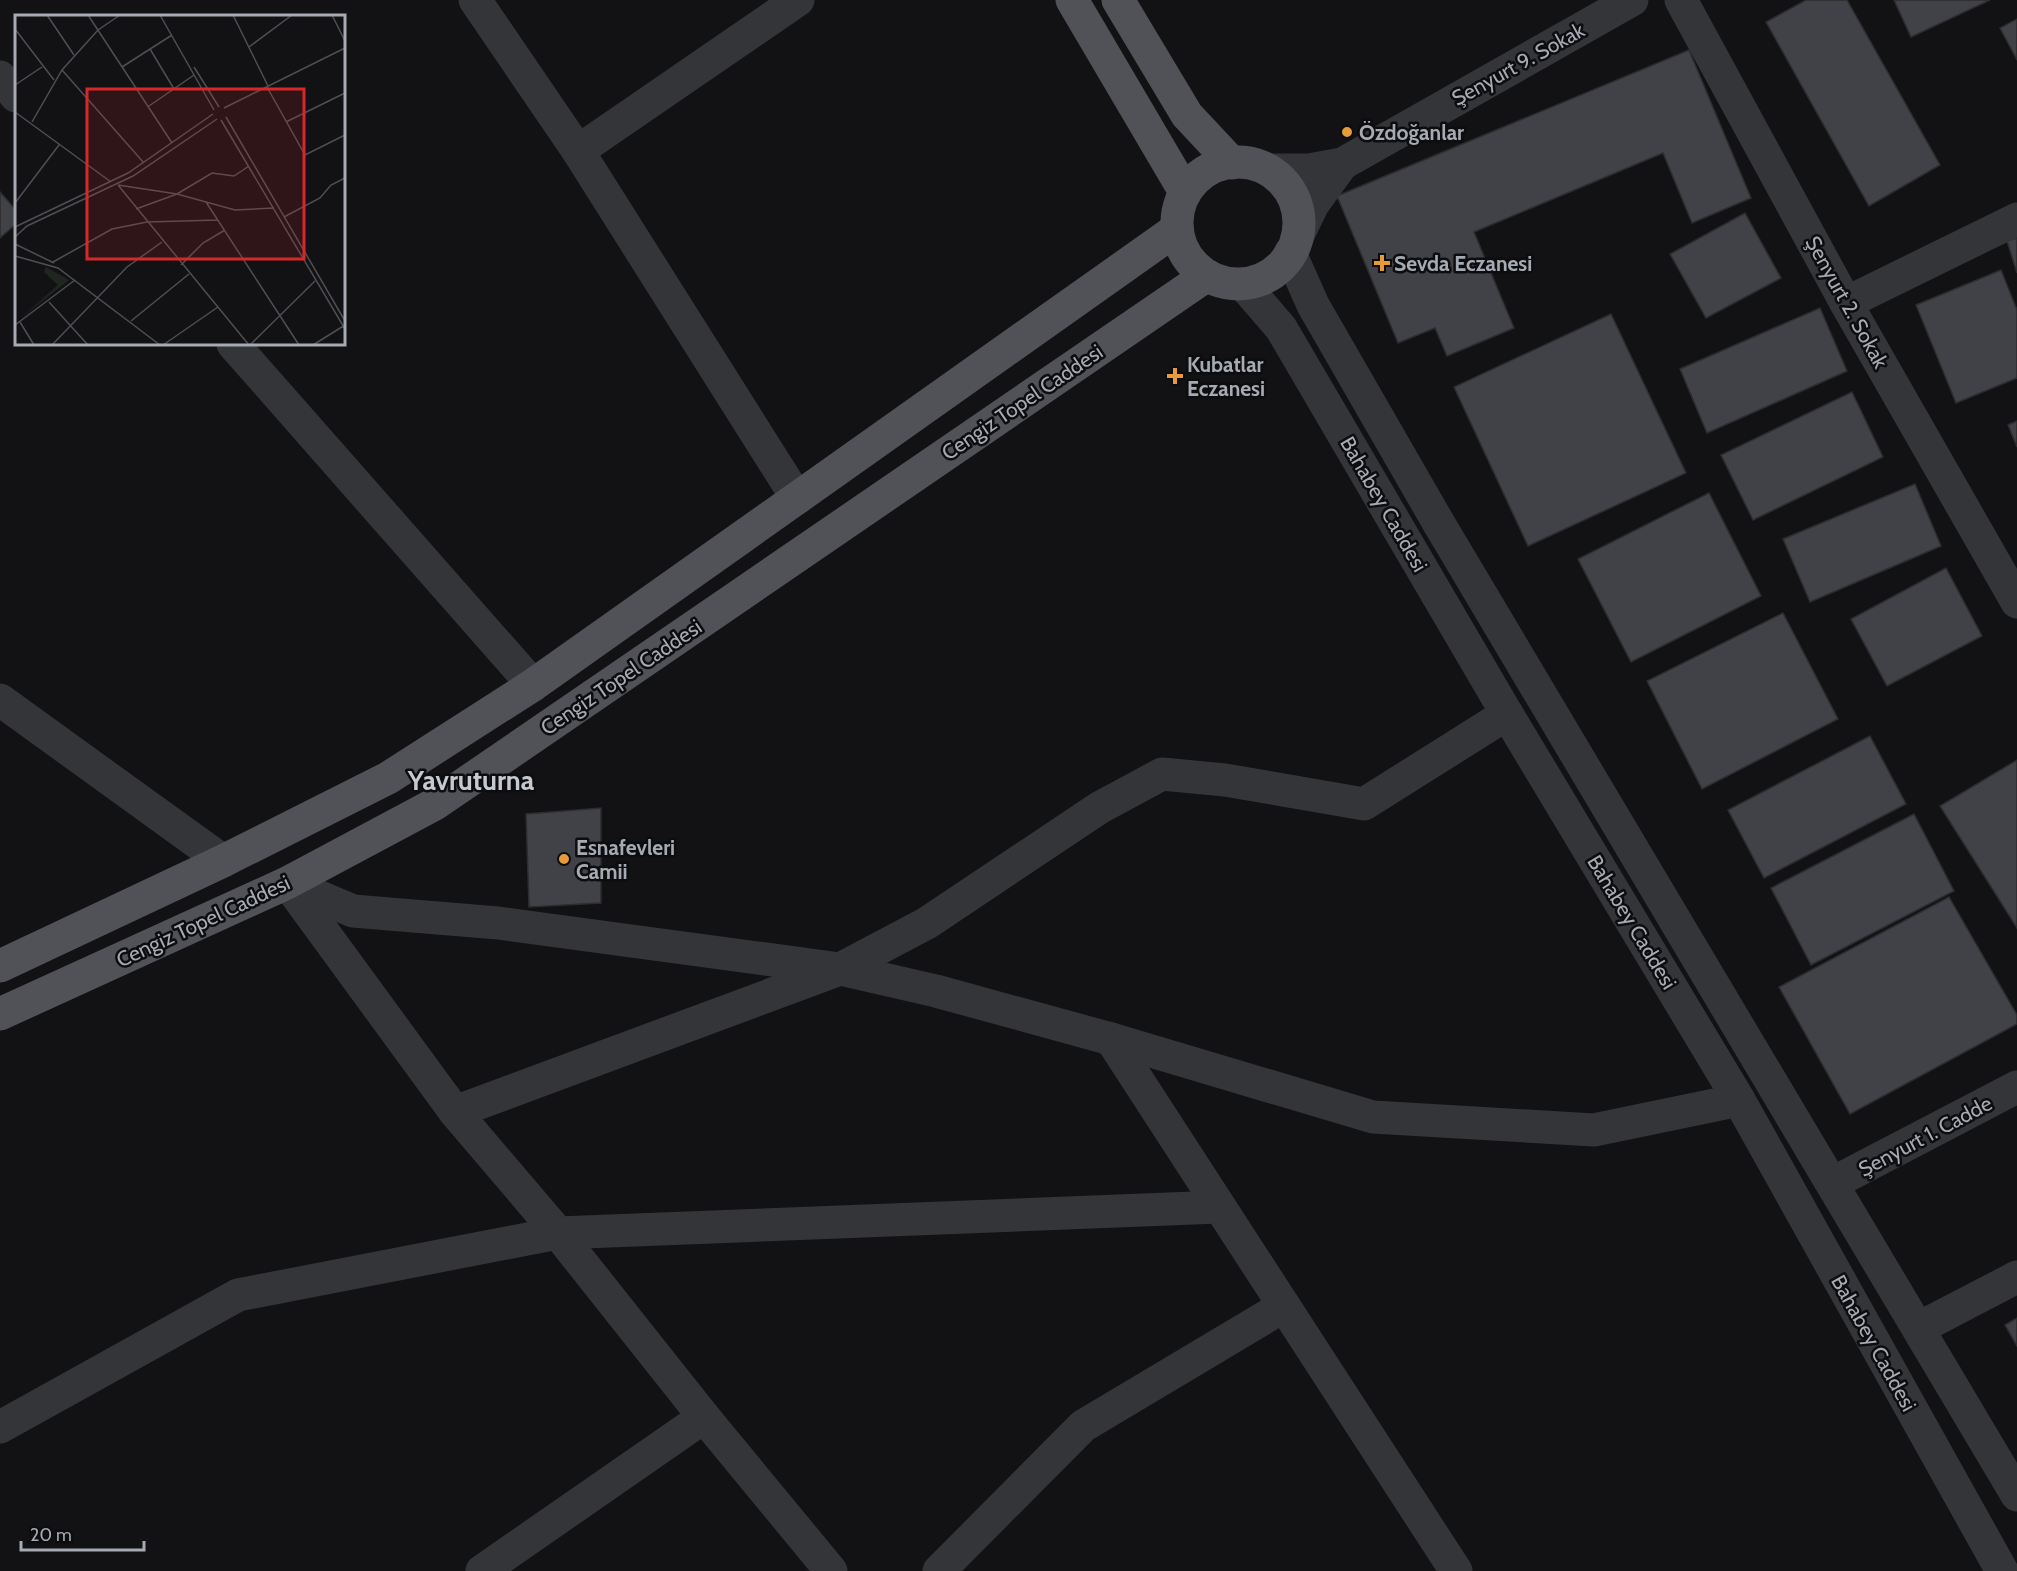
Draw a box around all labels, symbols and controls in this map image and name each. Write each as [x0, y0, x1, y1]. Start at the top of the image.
inset map [15, 15, 345, 345]
street label: Şenyurt 9. Sokak [1447, 17, 1589, 111]
place label: Özdoğanlar [1359, 120, 1464, 145]
marker: Özdoğanlar [1340, 125, 1354, 139]
street label: Şenyurt 2. Sokak [1800, 232, 1894, 373]
place label: Sevda Eczanesi [1394, 251, 1532, 276]
marker: Sevda Eczanesi [1375, 256, 1389, 270]
street label: Cengiz Topel Caddesi [937, 339, 1107, 465]
place label: Kubatlar Eczanesi [1187, 352, 1265, 401]
marker: Kubatlar Eczanesi [1168, 369, 1182, 383]
street label: Bahabey Caddesi [1335, 432, 1433, 576]
street label: Cengiz Topel Caddesi [536, 614, 706, 740]
district label: Yavruturna [407, 764, 535, 797]
place label: Esnafevleri Camii [576, 835, 675, 884]
street label: Bahabey Caddesi [1582, 850, 1682, 994]
marker: Esnafevleri Camii [557, 852, 571, 866]
street label: Cengiz Topel Caddesi [112, 870, 294, 972]
street label: Şenyurt 1. Cadde [1854, 1090, 1996, 1182]
street label: Bahabey Caddesi [1826, 1270, 1922, 1416]
scale bar [21, 1514, 144, 1552]
text: 20 m [30, 1524, 72, 1546]

